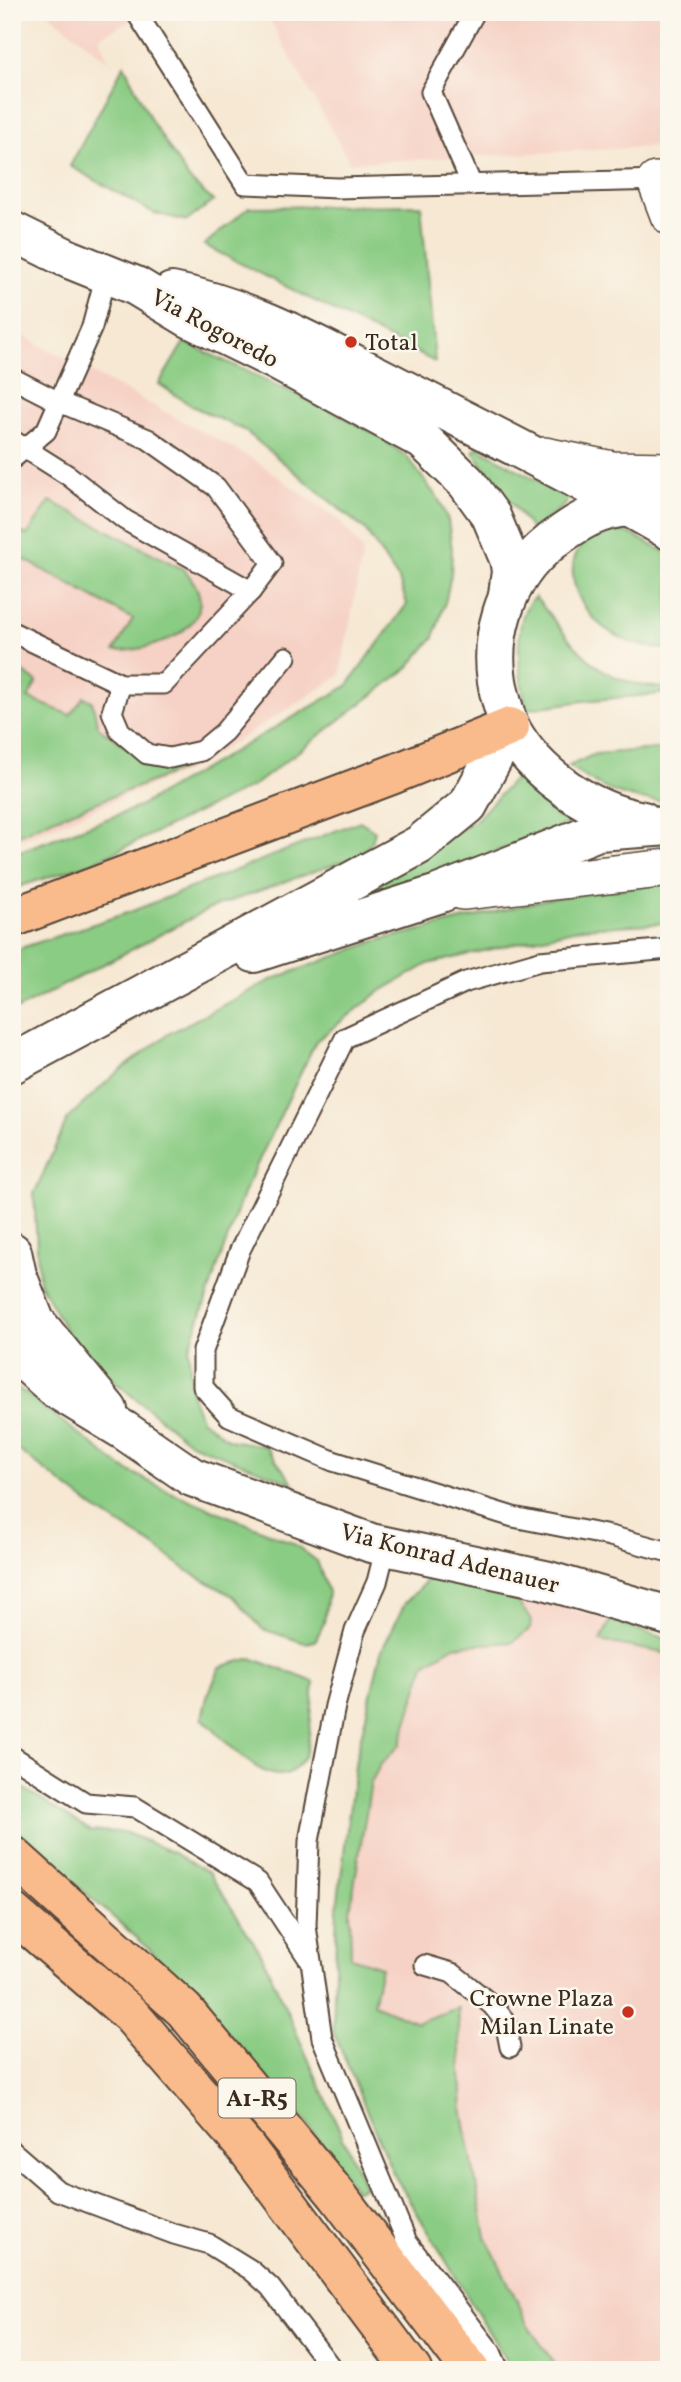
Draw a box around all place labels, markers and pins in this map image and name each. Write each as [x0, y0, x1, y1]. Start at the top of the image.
place label: Total [365, 327, 418, 361]
marker: Total [343, 334, 359, 350]
place label: Crowne Plaza Milan Linate [470, 1983, 614, 2045]
marker: Crowne Plaza Milan Linate [620, 2004, 636, 2020]

